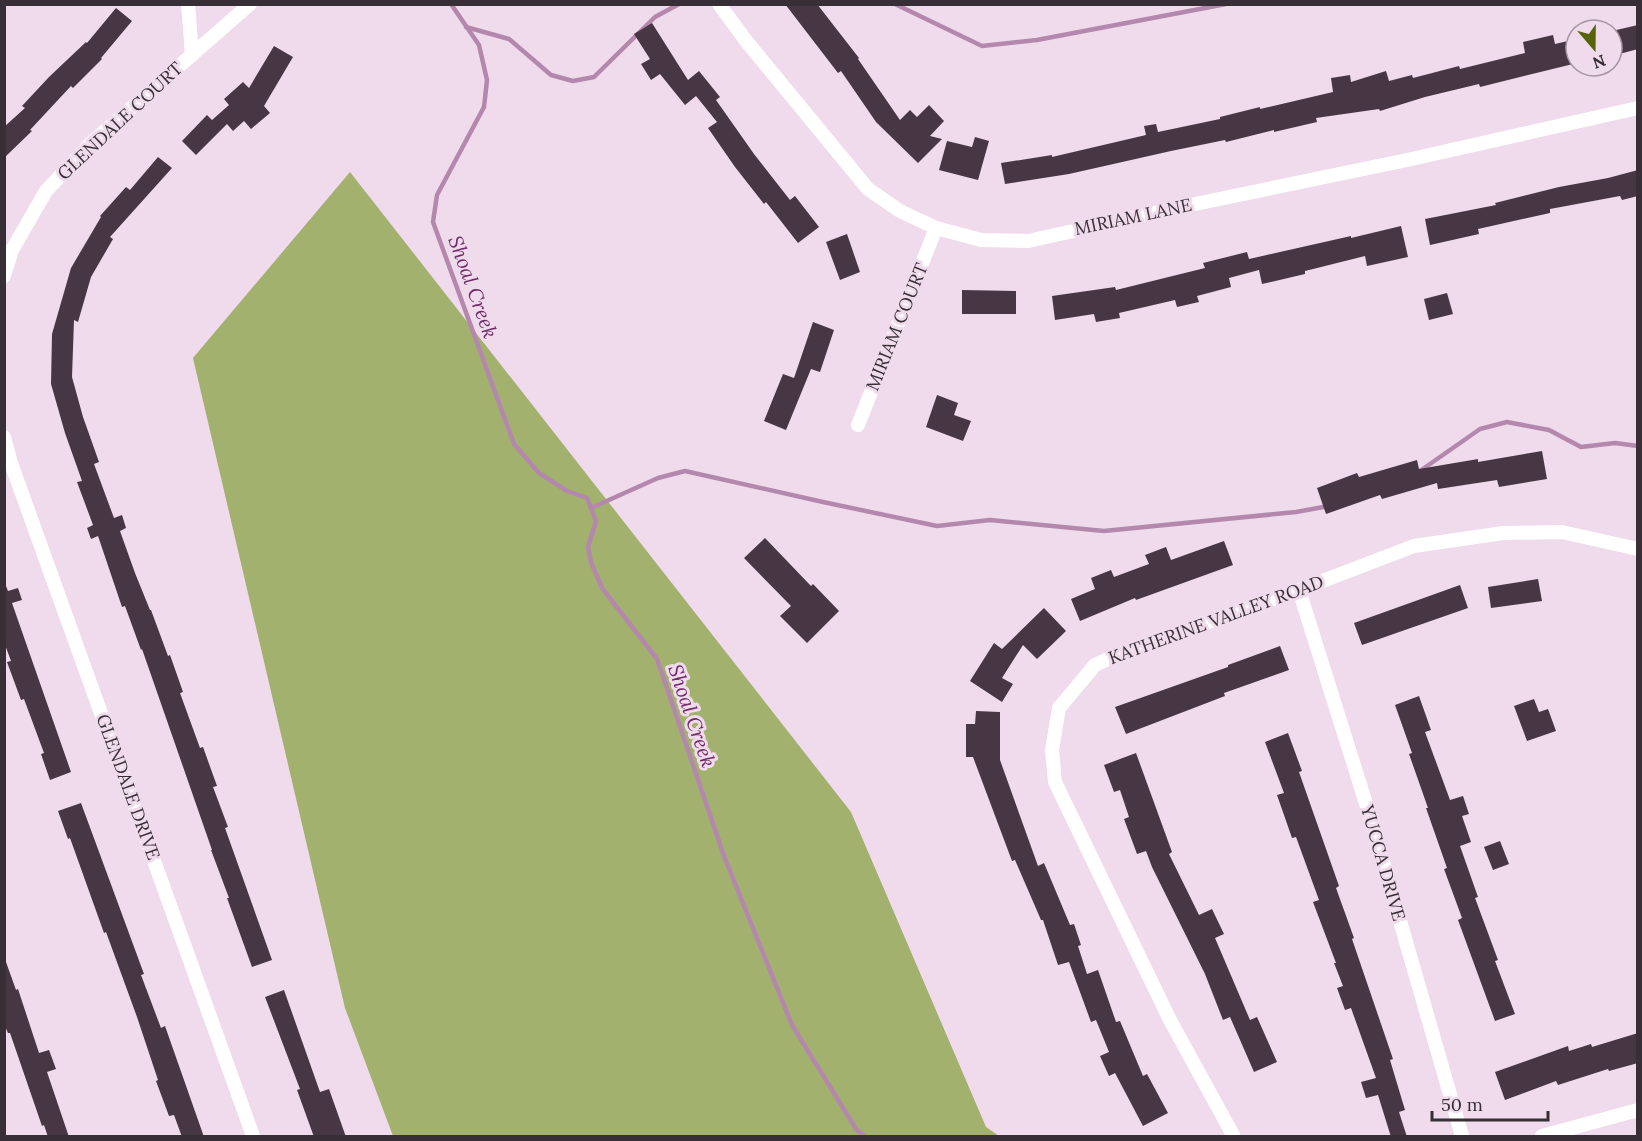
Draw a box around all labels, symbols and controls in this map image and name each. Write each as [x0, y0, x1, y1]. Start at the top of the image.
north arrow [1564, 18, 1624, 78]
text: N [1590, 51, 1608, 74]
street label: GLENDALE COURT [52, 56, 187, 185]
street label: MIRIAM LANE [1072, 193, 1194, 240]
water label: Shoal Creek [443, 232, 504, 341]
street label: MIRIAM COURT [860, 259, 933, 394]
street label: KATHERINE VALLEY ROAD [1105, 570, 1327, 669]
water label: Shoal Creek [663, 661, 722, 771]
street label: GLENDALE DRIVE [91, 711, 165, 863]
street label: YUCCA DRIVE [1356, 801, 1411, 923]
scale bar [1432, 1084, 1548, 1122]
text: 50 m [1441, 1093, 1483, 1116]

